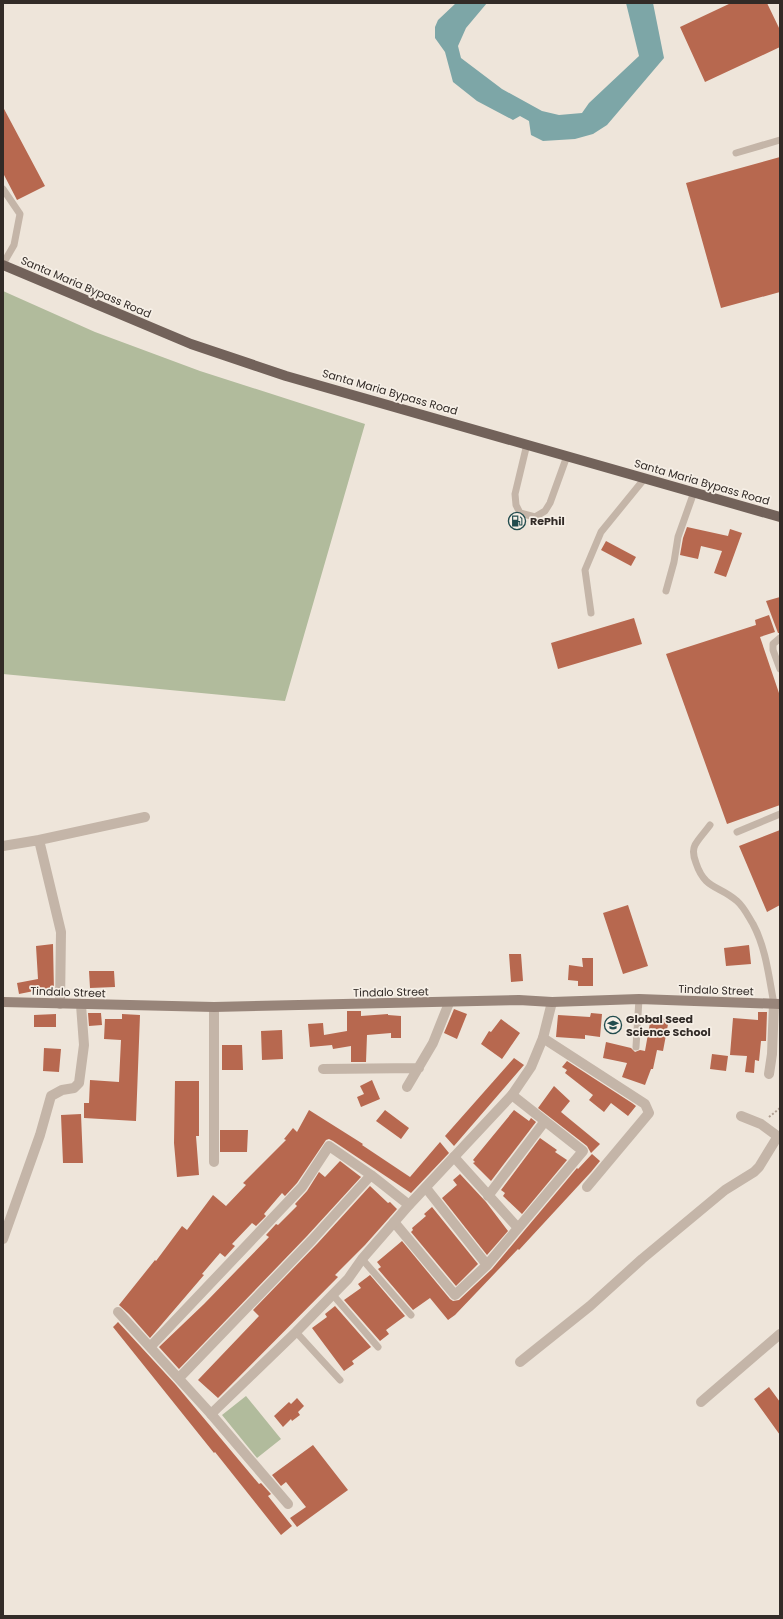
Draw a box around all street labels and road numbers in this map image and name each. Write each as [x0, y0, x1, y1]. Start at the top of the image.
street label: Santa Maria Bypass Road [18, 252, 154, 322]
street label: Santa Maria Bypass Road [320, 365, 460, 419]
street label: Santa Maria Bypass Road [632, 455, 772, 509]
street label: Tindalo Street [678, 981, 754, 999]
street label: Tindalo Street [30, 983, 106, 1001]
street label: Tindalo Street [353, 983, 429, 1001]

